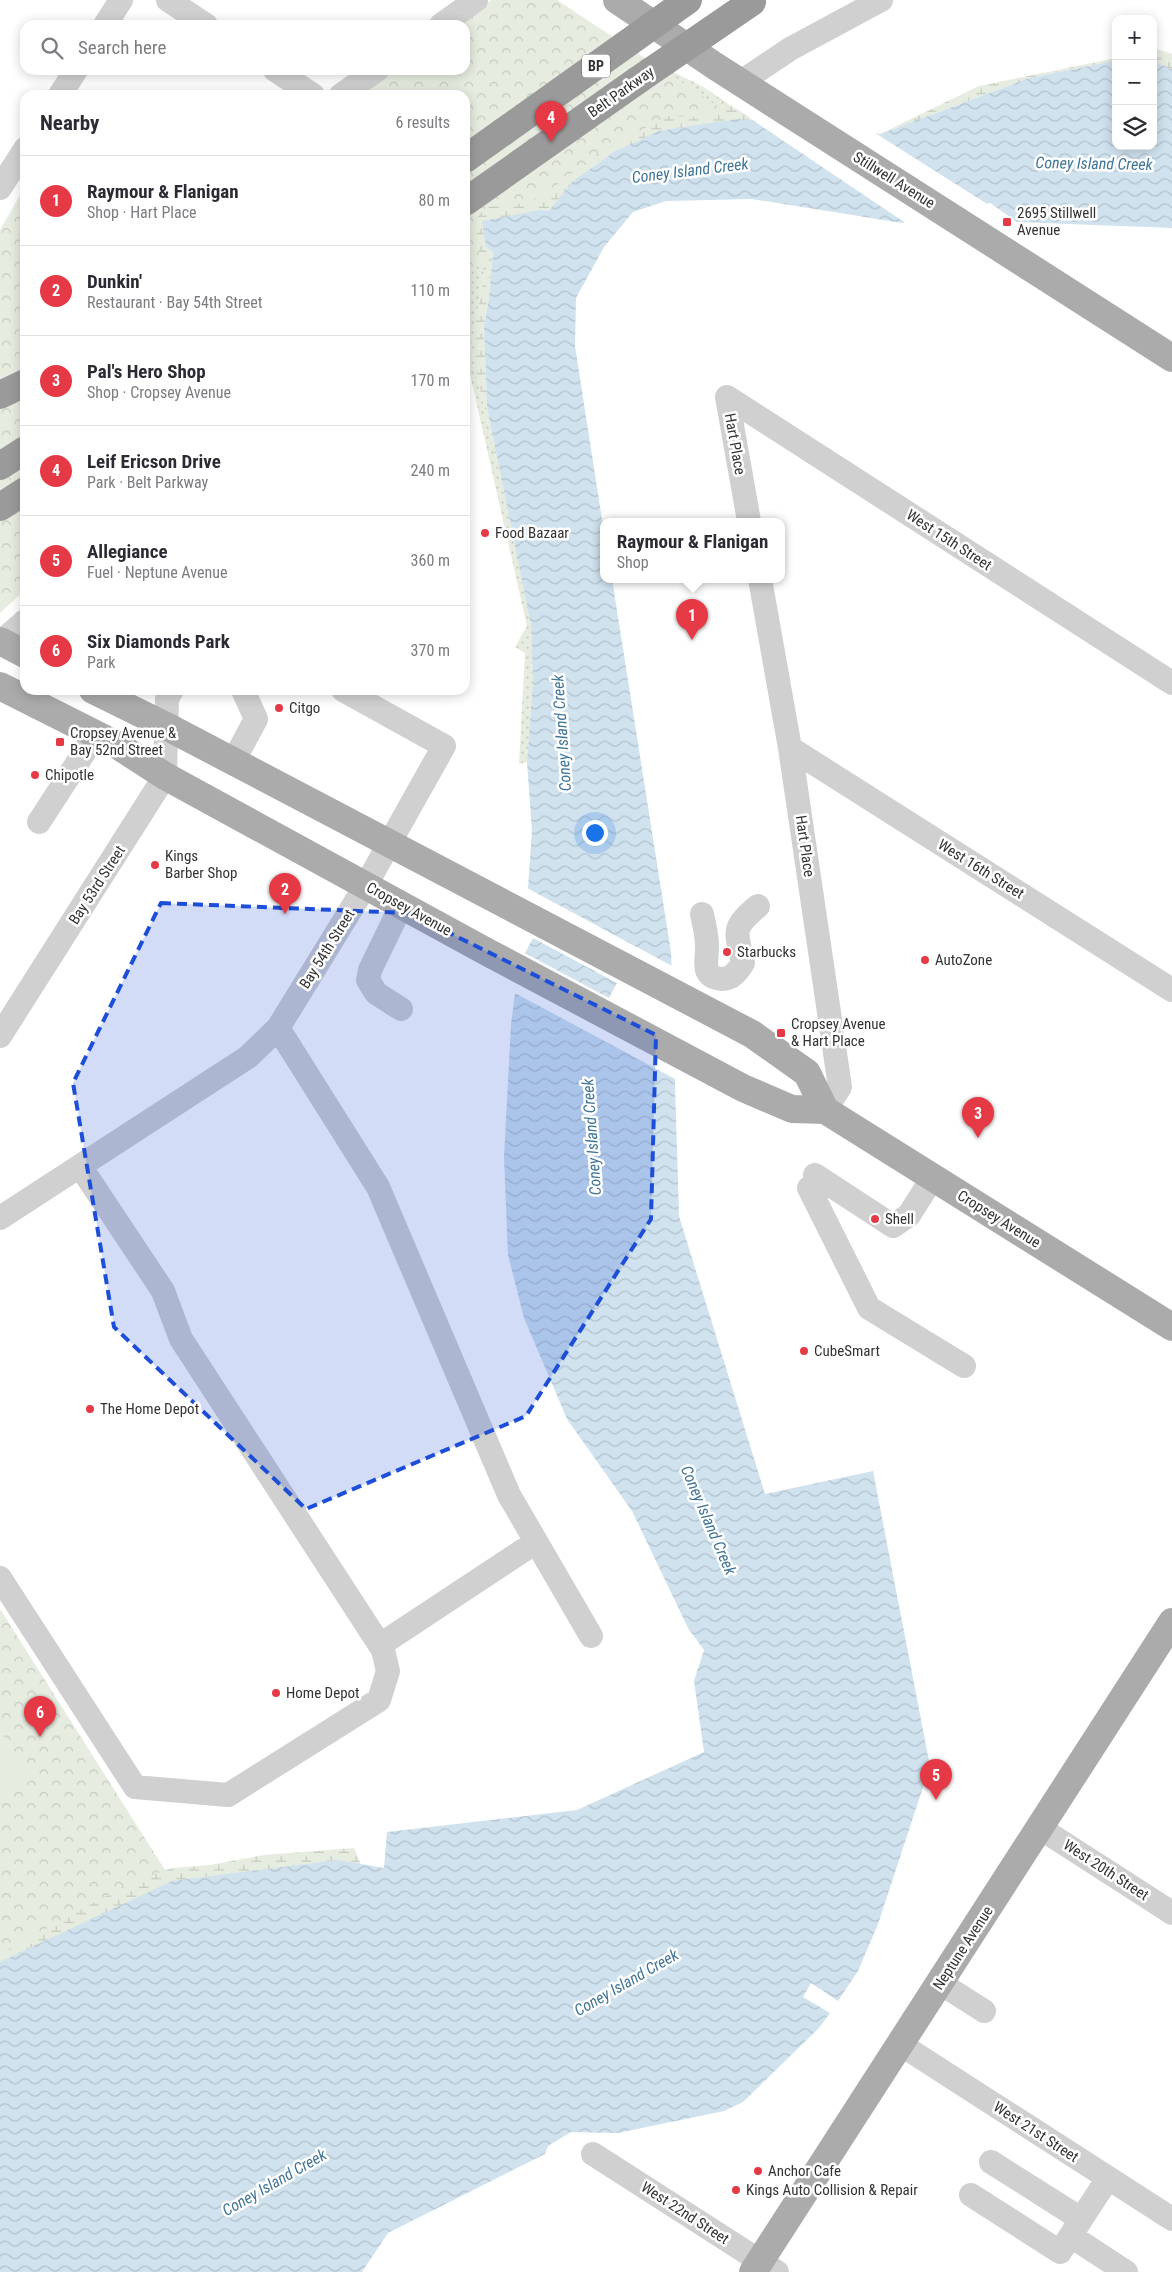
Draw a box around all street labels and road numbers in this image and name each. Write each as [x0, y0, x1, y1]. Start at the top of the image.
road number: BP [582, 54, 610, 78]
street label: Belt Parkway [585, 63, 657, 121]
street label: Stillwell Avenue [850, 148, 938, 212]
street label: Hart Place [721, 412, 749, 476]
street label: West 15th Street [903, 506, 995, 574]
street label: Hart Place [792, 814, 818, 878]
street label: West 16th Street [935, 835, 1027, 903]
street label: Bay 53rd Street [65, 842, 129, 928]
street label: Cropsey Avenue [363, 878, 455, 940]
street label: Bay 54th Street [296, 906, 358, 992]
street label: Cropsey Avenue [954, 1186, 1044, 1252]
street label: West 20th Street [1060, 1836, 1152, 1904]
street label: Neptune Avenue [929, 1903, 997, 1993]
street label: West 21st Street [990, 2098, 1082, 2166]
street label: West 22nd Street [638, 2178, 732, 2248]

